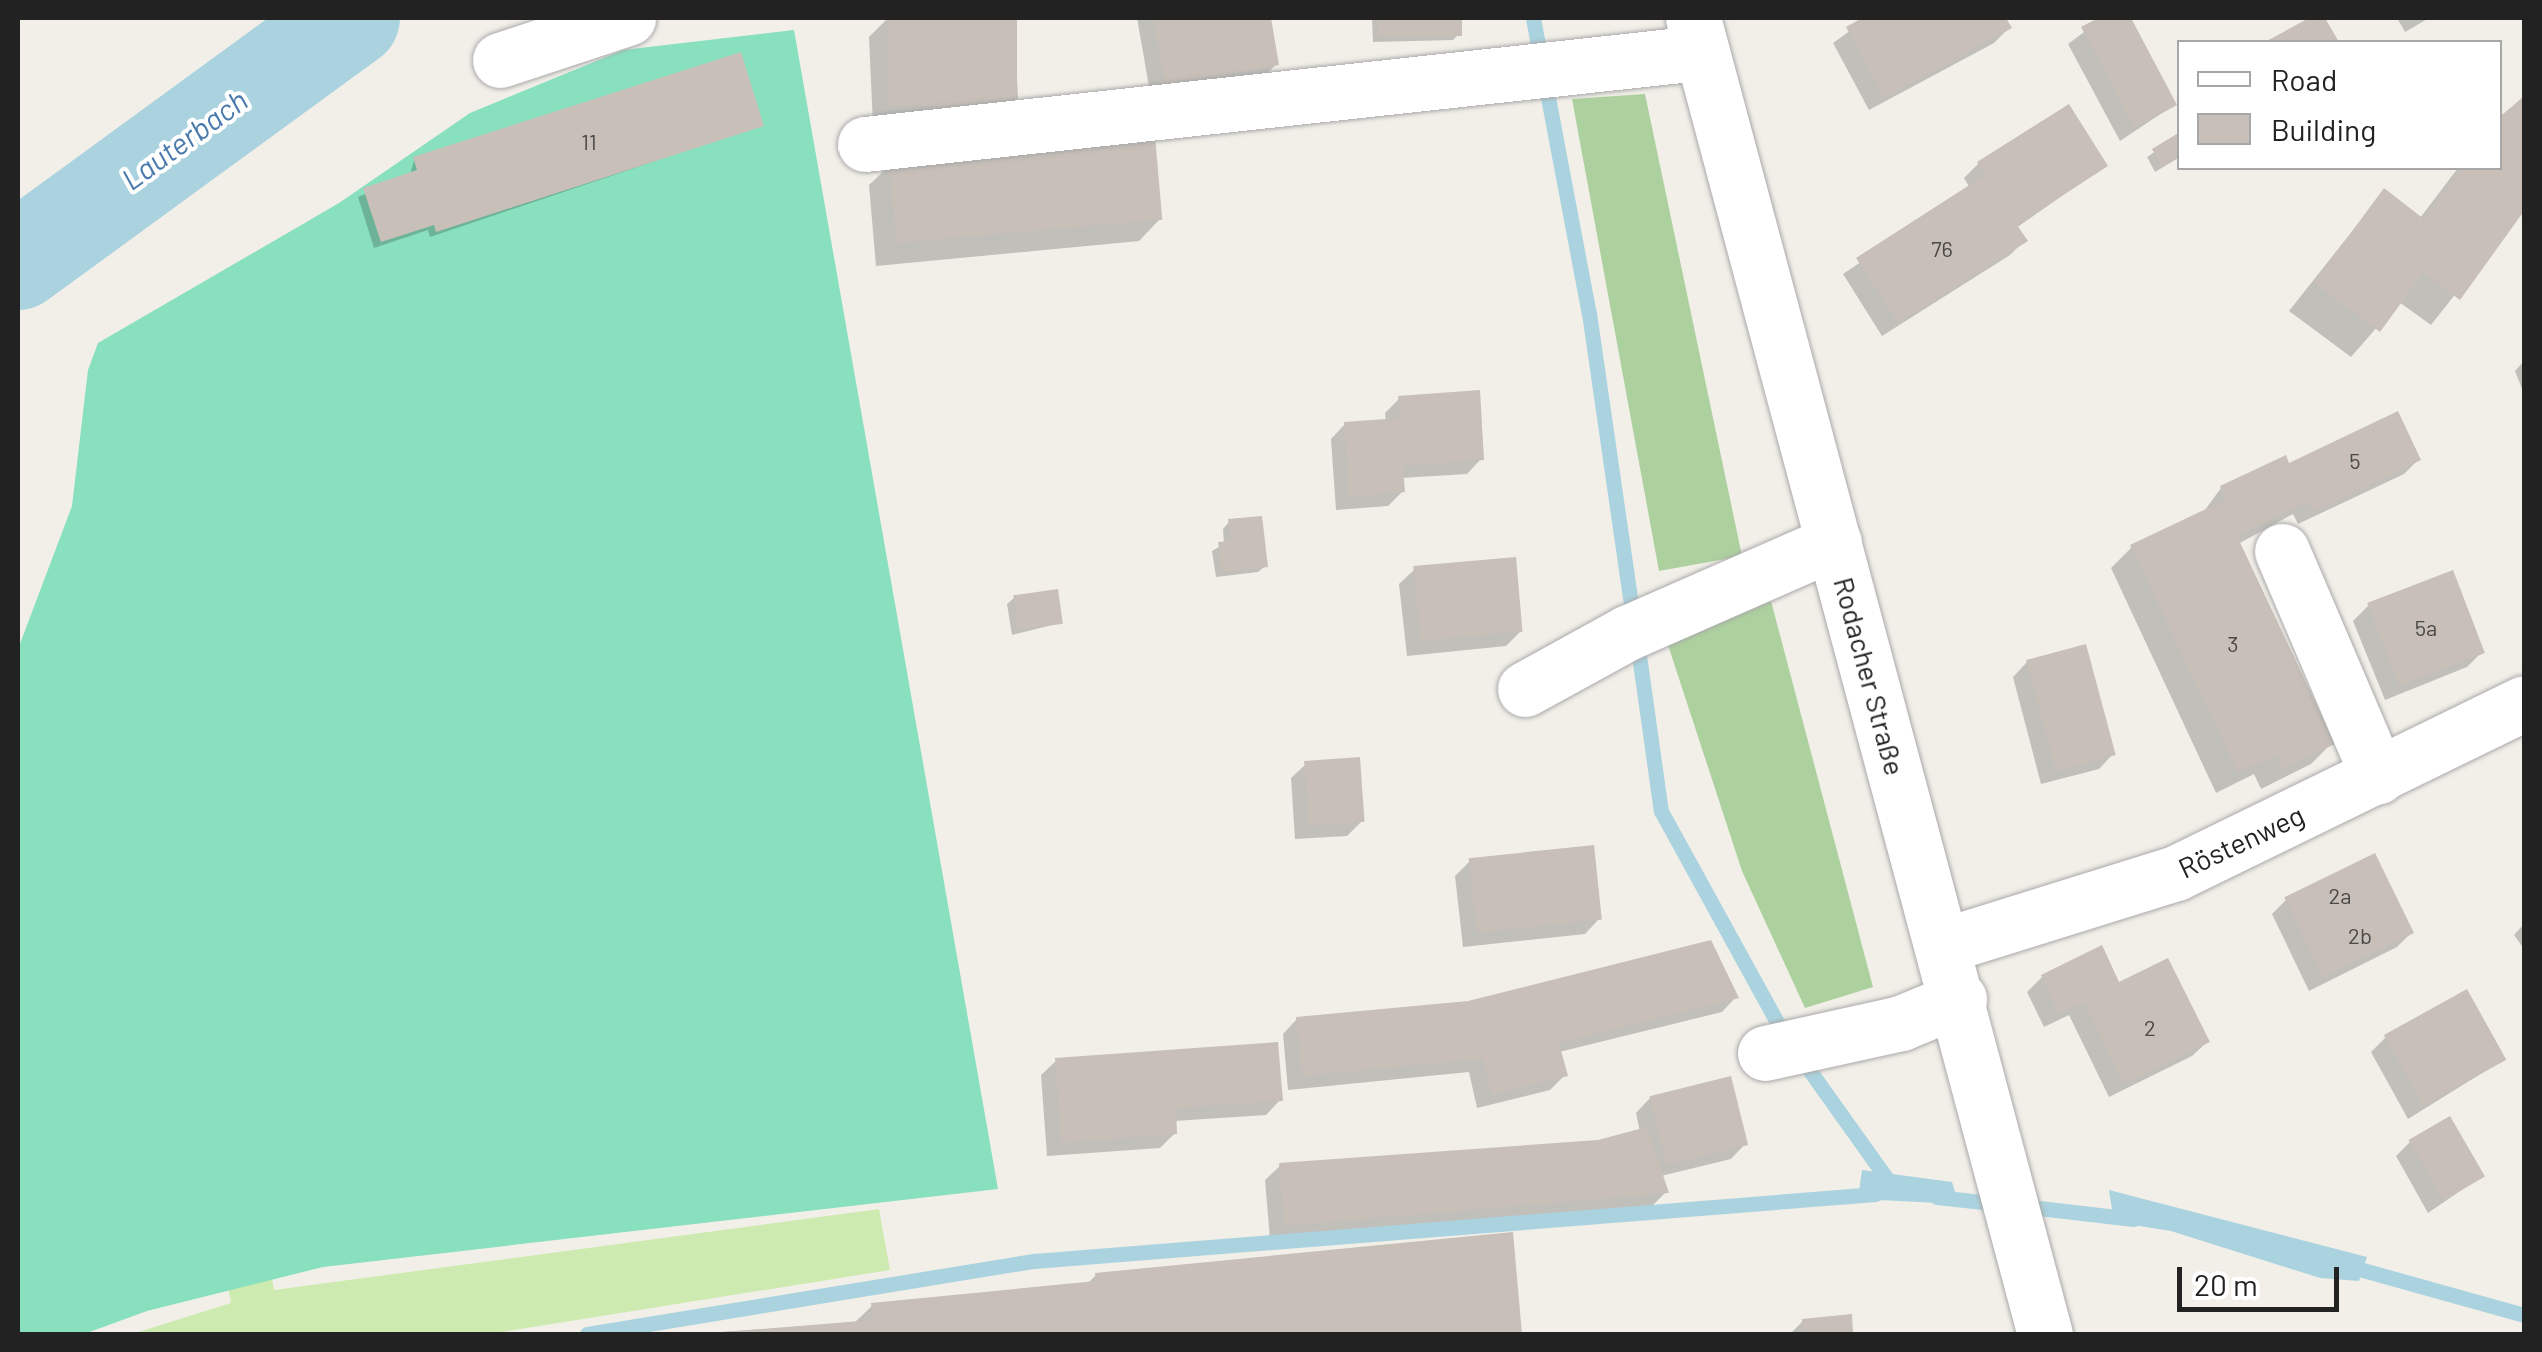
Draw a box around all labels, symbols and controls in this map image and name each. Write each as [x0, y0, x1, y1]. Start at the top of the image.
legend [2177, 40, 2502, 170]
text: Road [2271, 61, 2337, 97]
water label: Lauterbach [114, 81, 254, 197]
text: Building [2271, 111, 2376, 147]
house number: 11 [581, 129, 597, 155]
house number: 76 [1931, 236, 1953, 262]
house number: 5 [2349, 448, 2361, 474]
street label: Rodacher Straße [1827, 573, 1913, 779]
house number: 5a [2415, 615, 2437, 641]
house number: 3 [2227, 631, 2239, 657]
street label: Röstenweg [2173, 797, 2309, 885]
house number: 2a [2328, 883, 2352, 909]
house number: 2b [2348, 923, 2372, 949]
house number: 2 [2144, 1015, 2156, 1041]
scale bar [2182, 1247, 2344, 1309]
text: 20 m [2194, 1266, 2258, 1302]

